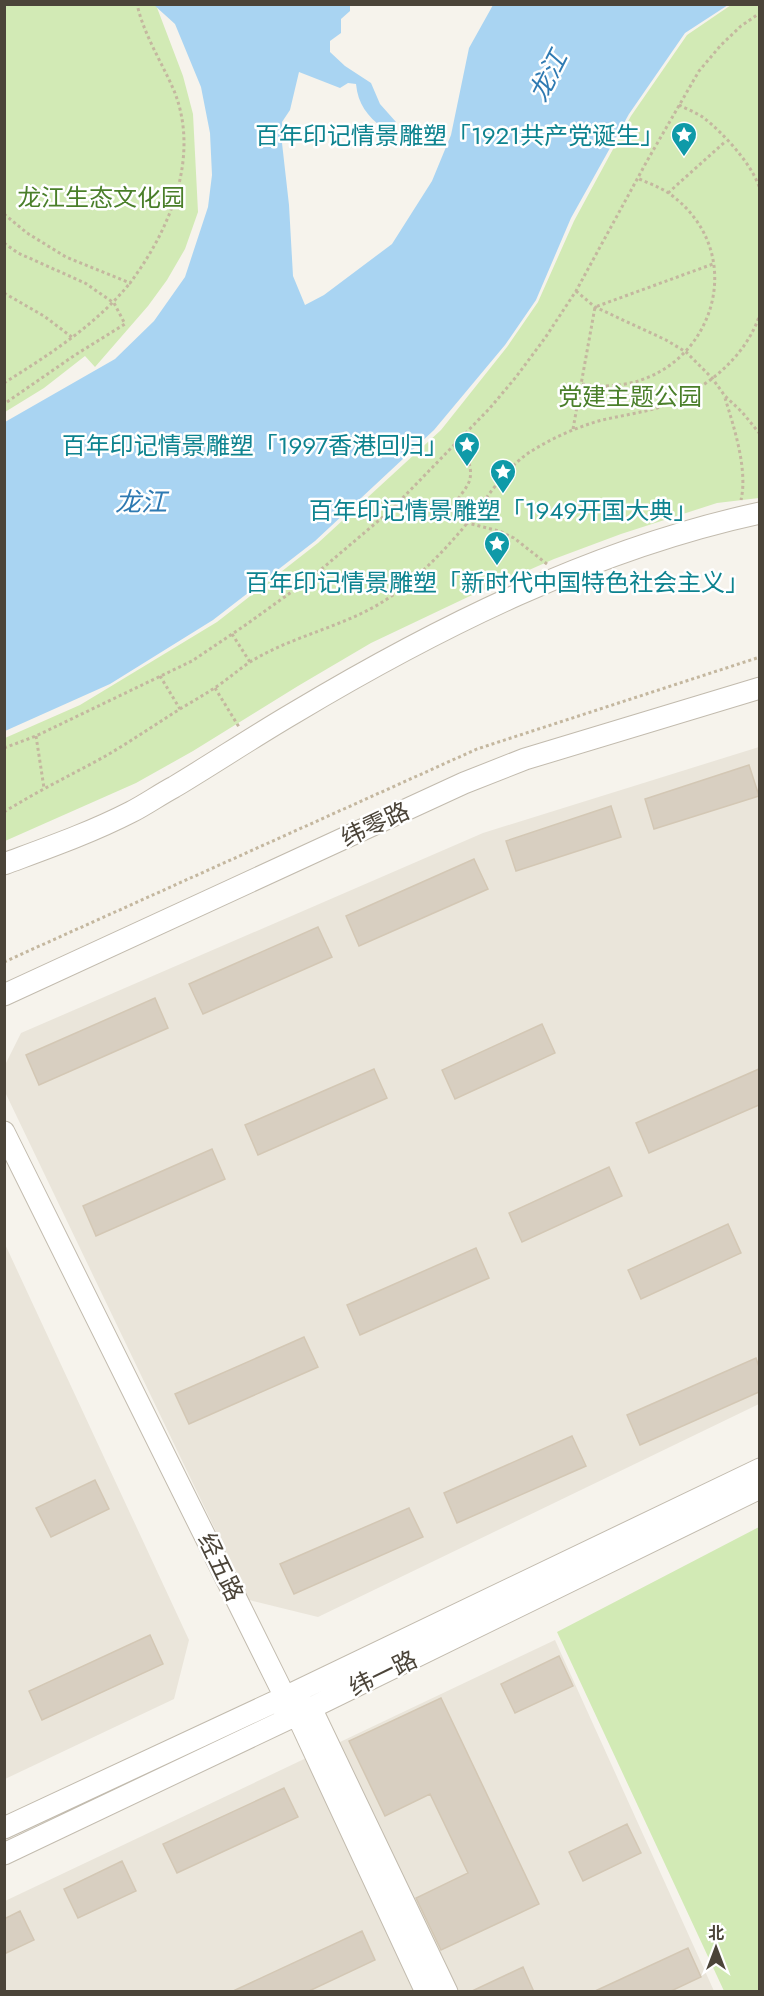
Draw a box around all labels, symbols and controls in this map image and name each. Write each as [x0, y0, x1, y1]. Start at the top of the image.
water label: 龙江 [519, 42, 578, 108]
place label: 百年印记情景雕塑「1921共产党诞生」 [255, 118, 664, 153]
place icon: 百年印记情景雕塑「1921共产党诞生」 [669, 120, 699, 158]
park label: 龙江生态文化园 [17, 180, 185, 215]
park label: 党建主题公园 [558, 379, 702, 414]
place label: 百年印记情景雕塑「1997香港回归」 [62, 428, 448, 463]
place icon: 百年印记情景雕塑「1997香港回归」 [452, 430, 482, 468]
place icon: 百年印记情景雕塑「1949开国大典」 [488, 457, 518, 495]
water label: 龙江 [115, 483, 170, 521]
place label: 百年印记情景雕塑「1949开国大典」 [309, 493, 697, 528]
place icon: 百年印记情景雕塑「新时代中国特色社会主义」 [482, 529, 512, 567]
place label: 百年印记情景雕塑「新时代中国特色社会主义」 [245, 565, 749, 600]
street label: 纬零路 [335, 793, 415, 855]
street label: 经五路 [189, 1527, 253, 1607]
street label: 纬一路 [343, 1641, 423, 1705]
north arrow [686, 1918, 746, 1978]
text: 北 [708, 1922, 724, 1945]

